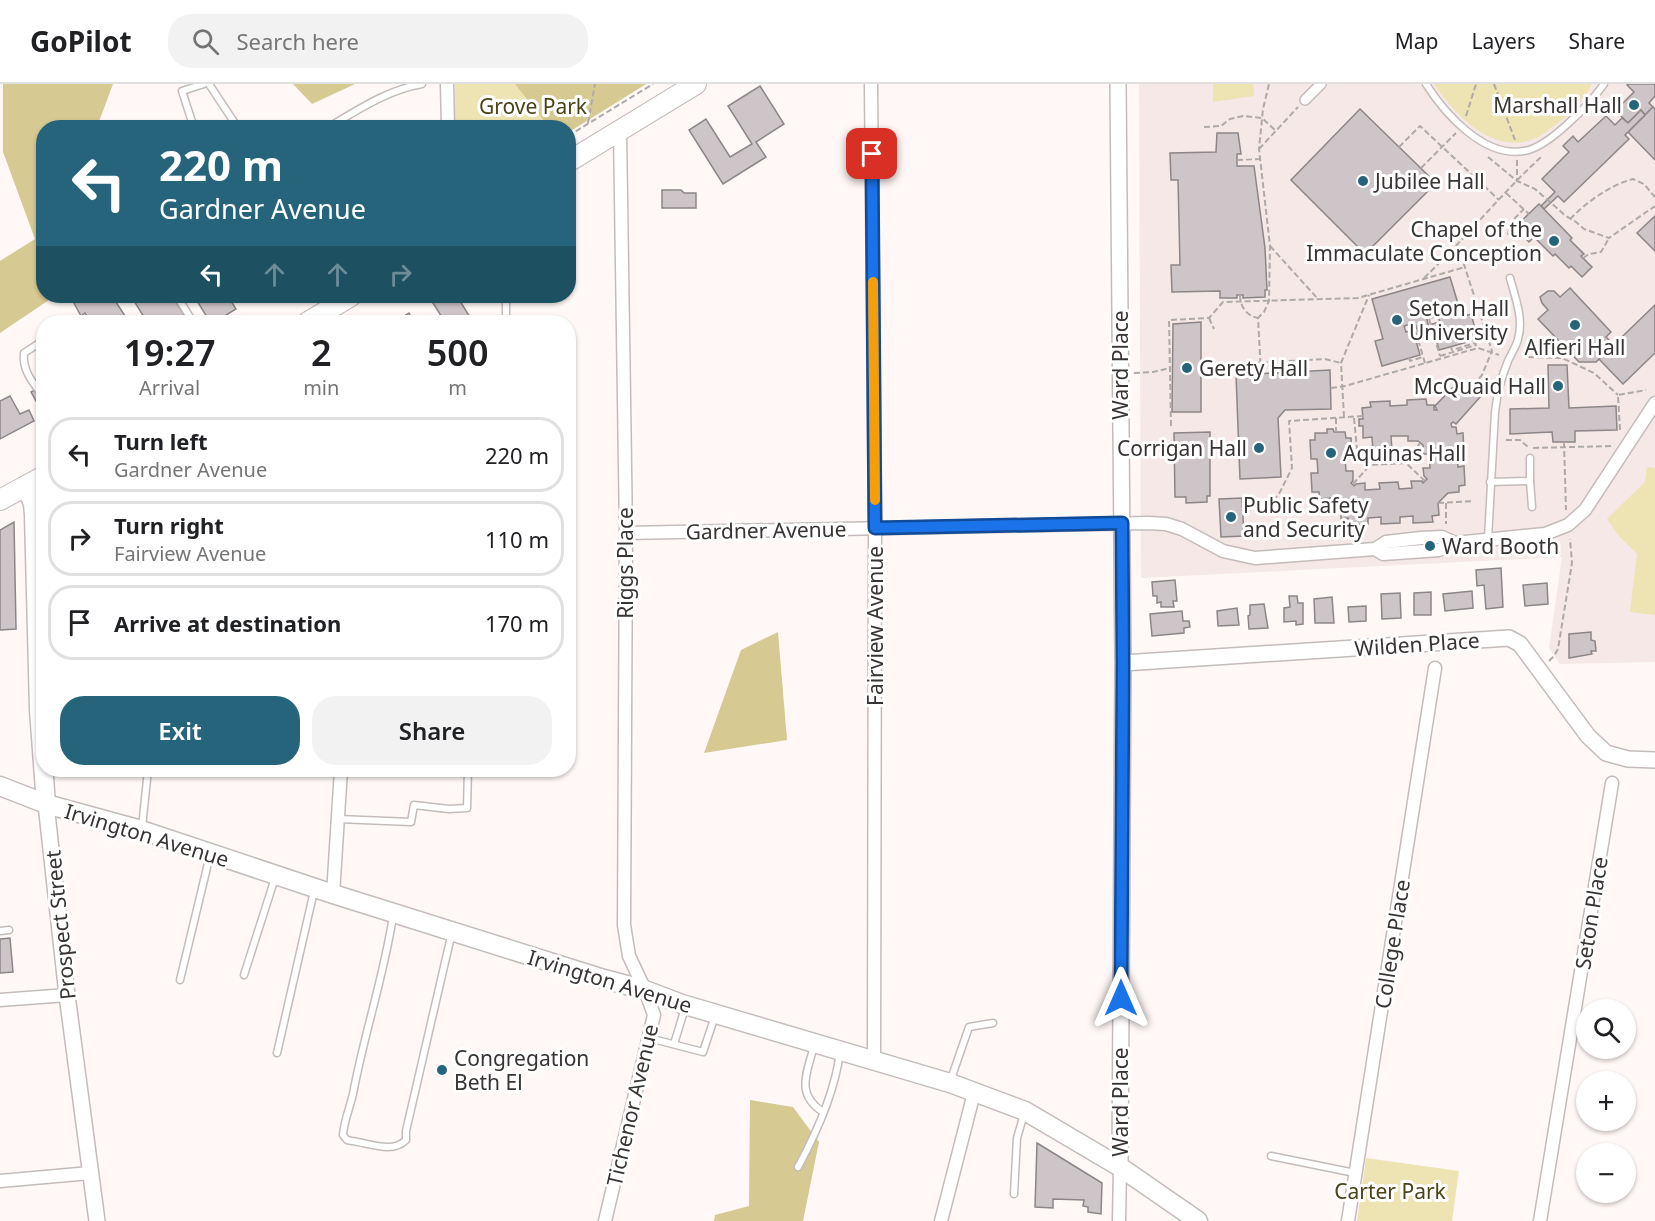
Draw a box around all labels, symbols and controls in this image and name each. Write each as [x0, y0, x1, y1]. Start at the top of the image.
search box [168, 14, 588, 68]
text: GoPilot [30, 22, 132, 60]
icon: search [189, 25, 222, 58]
text: Search here [237, 26, 359, 56]
text: Map [1395, 27, 1439, 55]
text: Layers [1472, 27, 1536, 55]
text: Share [1569, 27, 1625, 55]
place label: Marshall Hall [1493, 91, 1622, 119]
park label: Grove Park [479, 92, 588, 120]
marker: Marshall Hall [1627, 98, 1641, 112]
pin [846, 128, 897, 179]
text: 220 m [159, 136, 283, 193]
icon: arrive [855, 137, 888, 170]
icon: left [60, 144, 138, 222]
place label: Jubilee Hall [1373, 167, 1485, 195]
marker: Jubilee Hall [1356, 174, 1370, 188]
text: Gardner Avenue [159, 190, 366, 227]
place label: Chapel of the Immaculate Conception [1306, 215, 1542, 267]
marker: Chapel of the Immaculate Conception [1547, 234, 1561, 248]
icon: left [195, 258, 228, 291]
icon: ahead [258, 258, 291, 291]
icon: ahead [321, 258, 354, 291]
icon: right [384, 258, 417, 291]
place label: Seton Hall University [1409, 294, 1509, 346]
street label: Ward Place [1106, 310, 1134, 420]
marker: Seton Hall University [1390, 313, 1404, 327]
marker: Alfieri Hall [1568, 318, 1582, 332]
text: 19:27 [123, 328, 216, 377]
text: 2 [311, 328, 332, 377]
text: 500 [427, 328, 489, 377]
place label: Alfieri Hall [1524, 333, 1626, 361]
place label: Gerety Hall [1199, 354, 1308, 382]
marker: Gerety Hall [1180, 361, 1194, 375]
place label: McQuaid Hall [1414, 372, 1546, 400]
text: Arrival [139, 374, 200, 401]
text: min [303, 374, 339, 401]
text: m [448, 374, 467, 401]
marker: McQuaid Hall [1551, 379, 1565, 393]
text: Turn left [114, 426, 208, 456]
place label: Corrigan Hall [1117, 434, 1247, 462]
icon: left [63, 438, 96, 471]
place label: Aquinas Hall [1343, 439, 1466, 467]
text: 220 m [485, 440, 549, 470]
marker: Corrigan Hall [1252, 441, 1266, 455]
marker: Aquinas Hall [1324, 446, 1338, 460]
text: Gardner Avenue [114, 456, 267, 483]
place label: Public Safety and Security [1243, 491, 1369, 543]
street label: Riggs Place [611, 507, 639, 619]
text: Turn right [114, 510, 224, 540]
marker: Public Safety and Security [1224, 510, 1238, 524]
street label: Gardner Avenue [685, 515, 847, 545]
icon: right [63, 522, 96, 555]
text: 110 m [485, 524, 549, 554]
place label: Ward Booth [1442, 532, 1559, 560]
marker: Ward Booth [1423, 539, 1437, 553]
text: Fairview Avenue [114, 540, 266, 567]
street label: Fairview Avenue [861, 546, 889, 706]
icon: arrive [63, 606, 96, 639]
text: Arrive at destination [114, 608, 341, 638]
text: 170 m [485, 608, 549, 638]
street label: Wilden Place [1353, 626, 1481, 662]
button: Exit [60, 696, 300, 765]
button: Share [312, 696, 552, 765]
street label: Irvington Avenue [62, 797, 232, 873]
street label: Prospect Street [38, 848, 82, 1001]
street label: Seton Place [1568, 855, 1614, 971]
street label: College Place [1368, 877, 1416, 1011]
street label: Irvington Avenue [525, 943, 695, 1019]
position arrow [1089, 966, 1153, 1030]
map controls [1576, 999, 1636, 1203]
button: search [1576, 999, 1636, 1059]
street label: Tichenor Avenue [600, 1021, 664, 1189]
place label: Congregation Beth El [454, 1044, 589, 1096]
street label: Ward Place [1106, 1047, 1134, 1157]
marker: Congregation Beth El [435, 1063, 449, 1077]
button: + [1576, 1071, 1636, 1131]
button: − [1576, 1143, 1636, 1203]
park label: Carter Park [1334, 1177, 1447, 1205]

